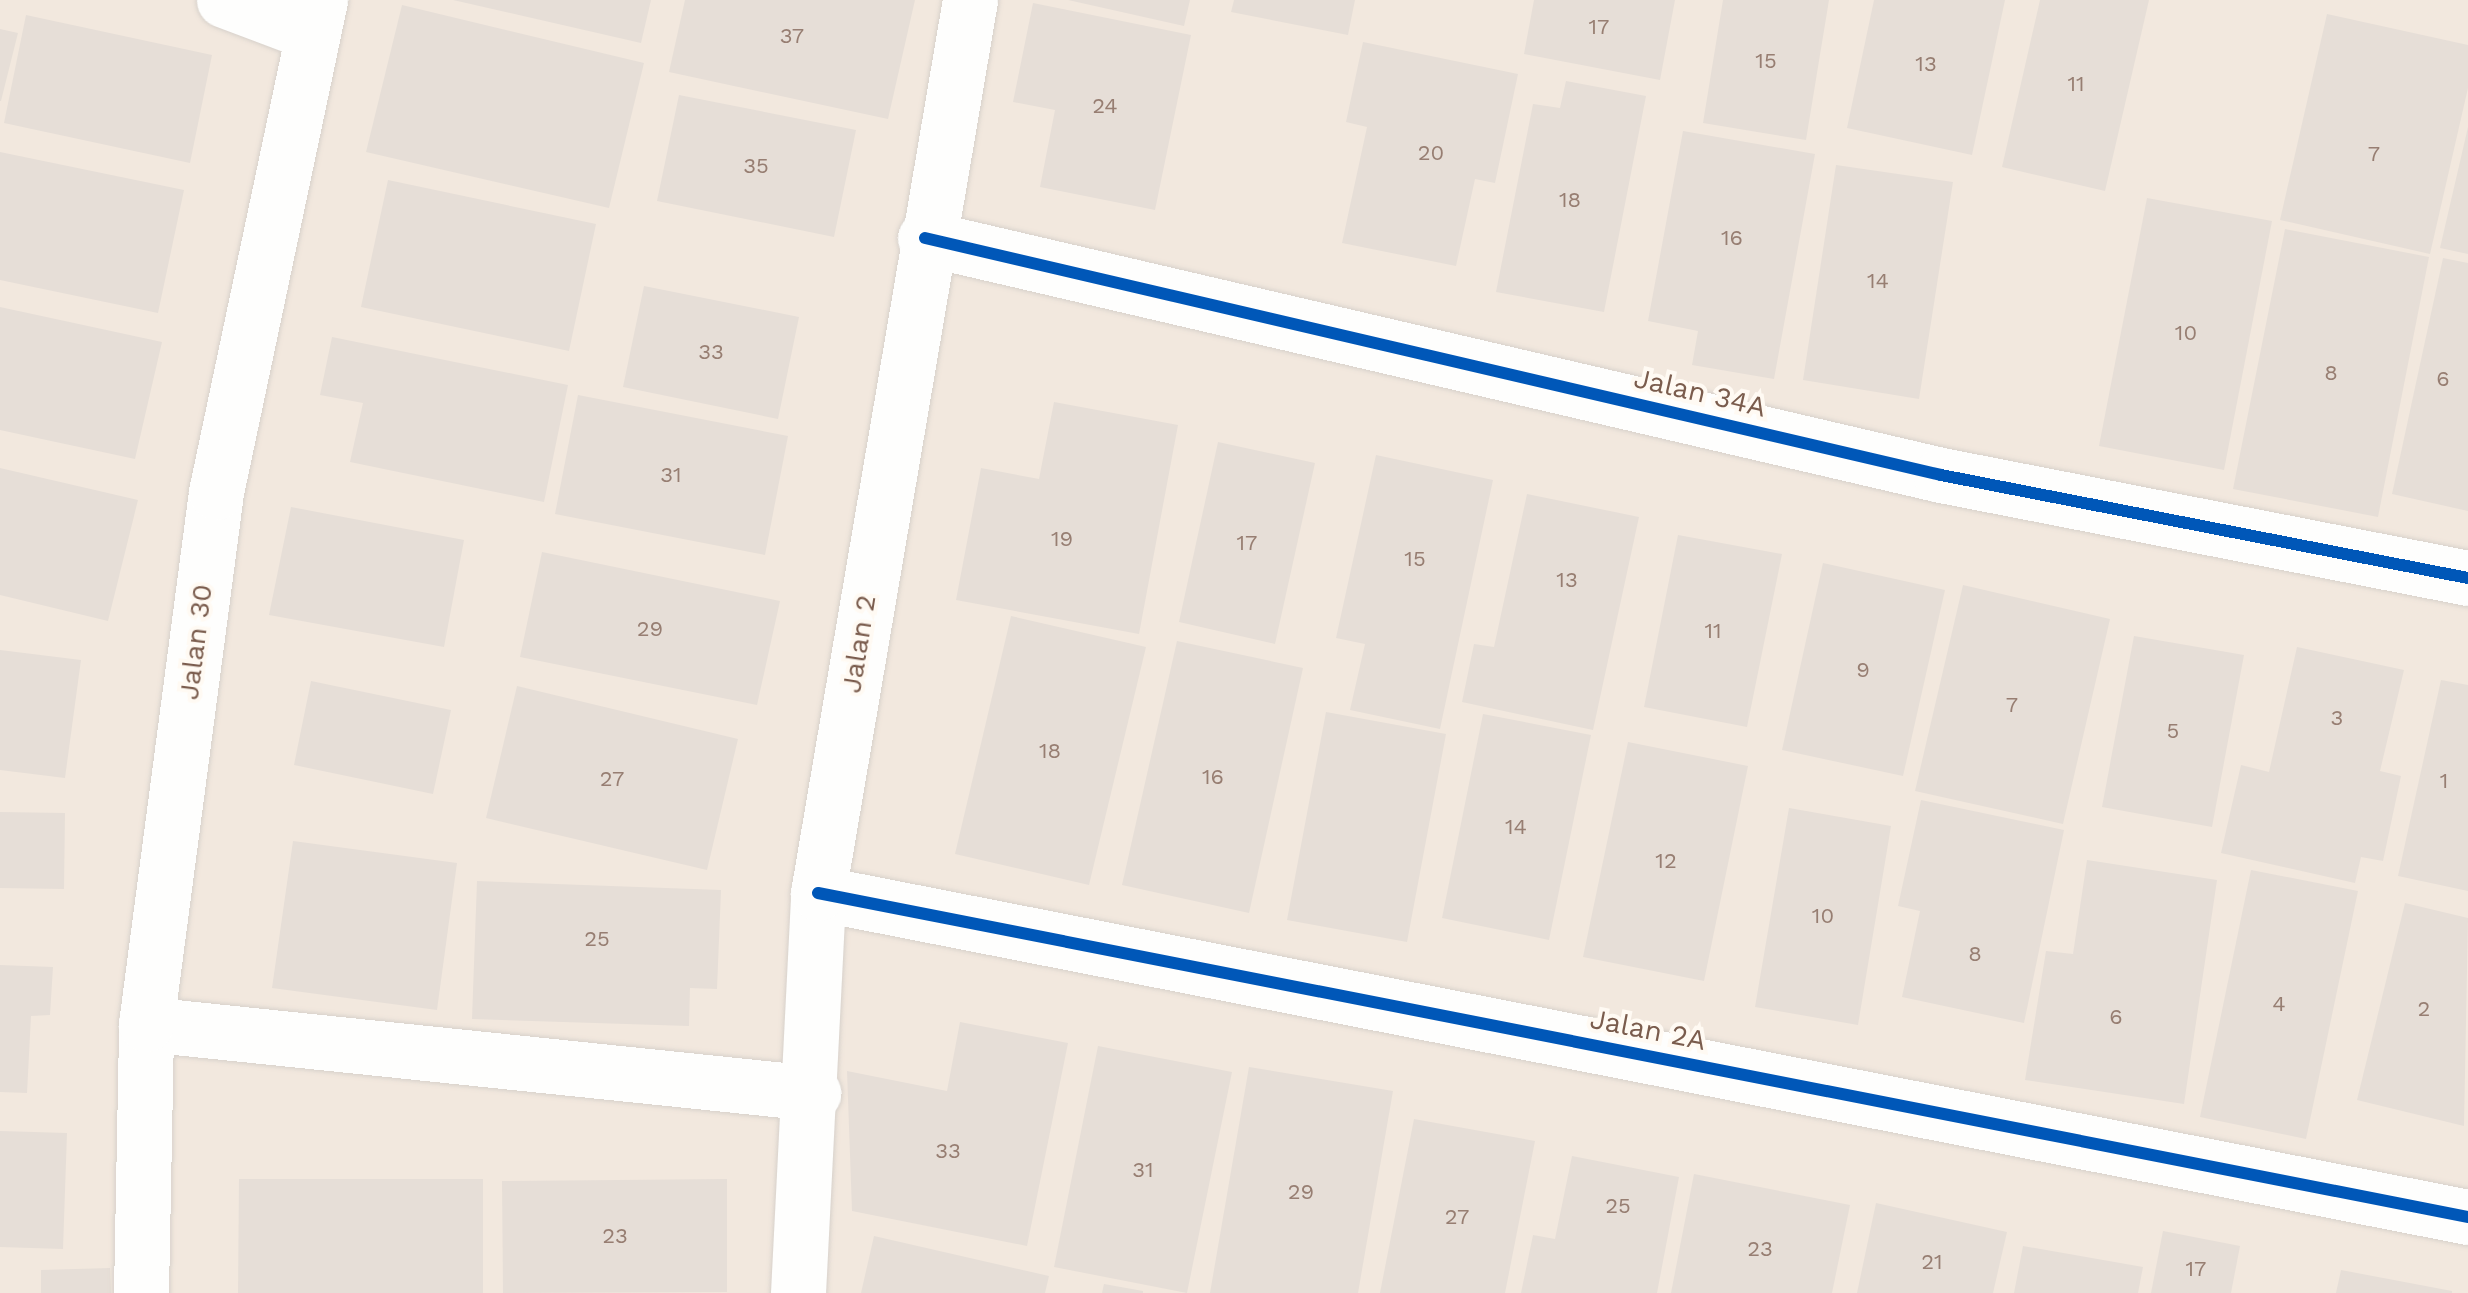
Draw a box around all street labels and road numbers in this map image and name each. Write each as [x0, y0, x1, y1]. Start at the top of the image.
street label: Jalan 34A [1631, 362, 1769, 424]
street label: Jalan 30 [172, 582, 220, 702]
street label: Jalan 2 [835, 593, 883, 695]
street label: Jalan 2A [1587, 1002, 1709, 1058]

